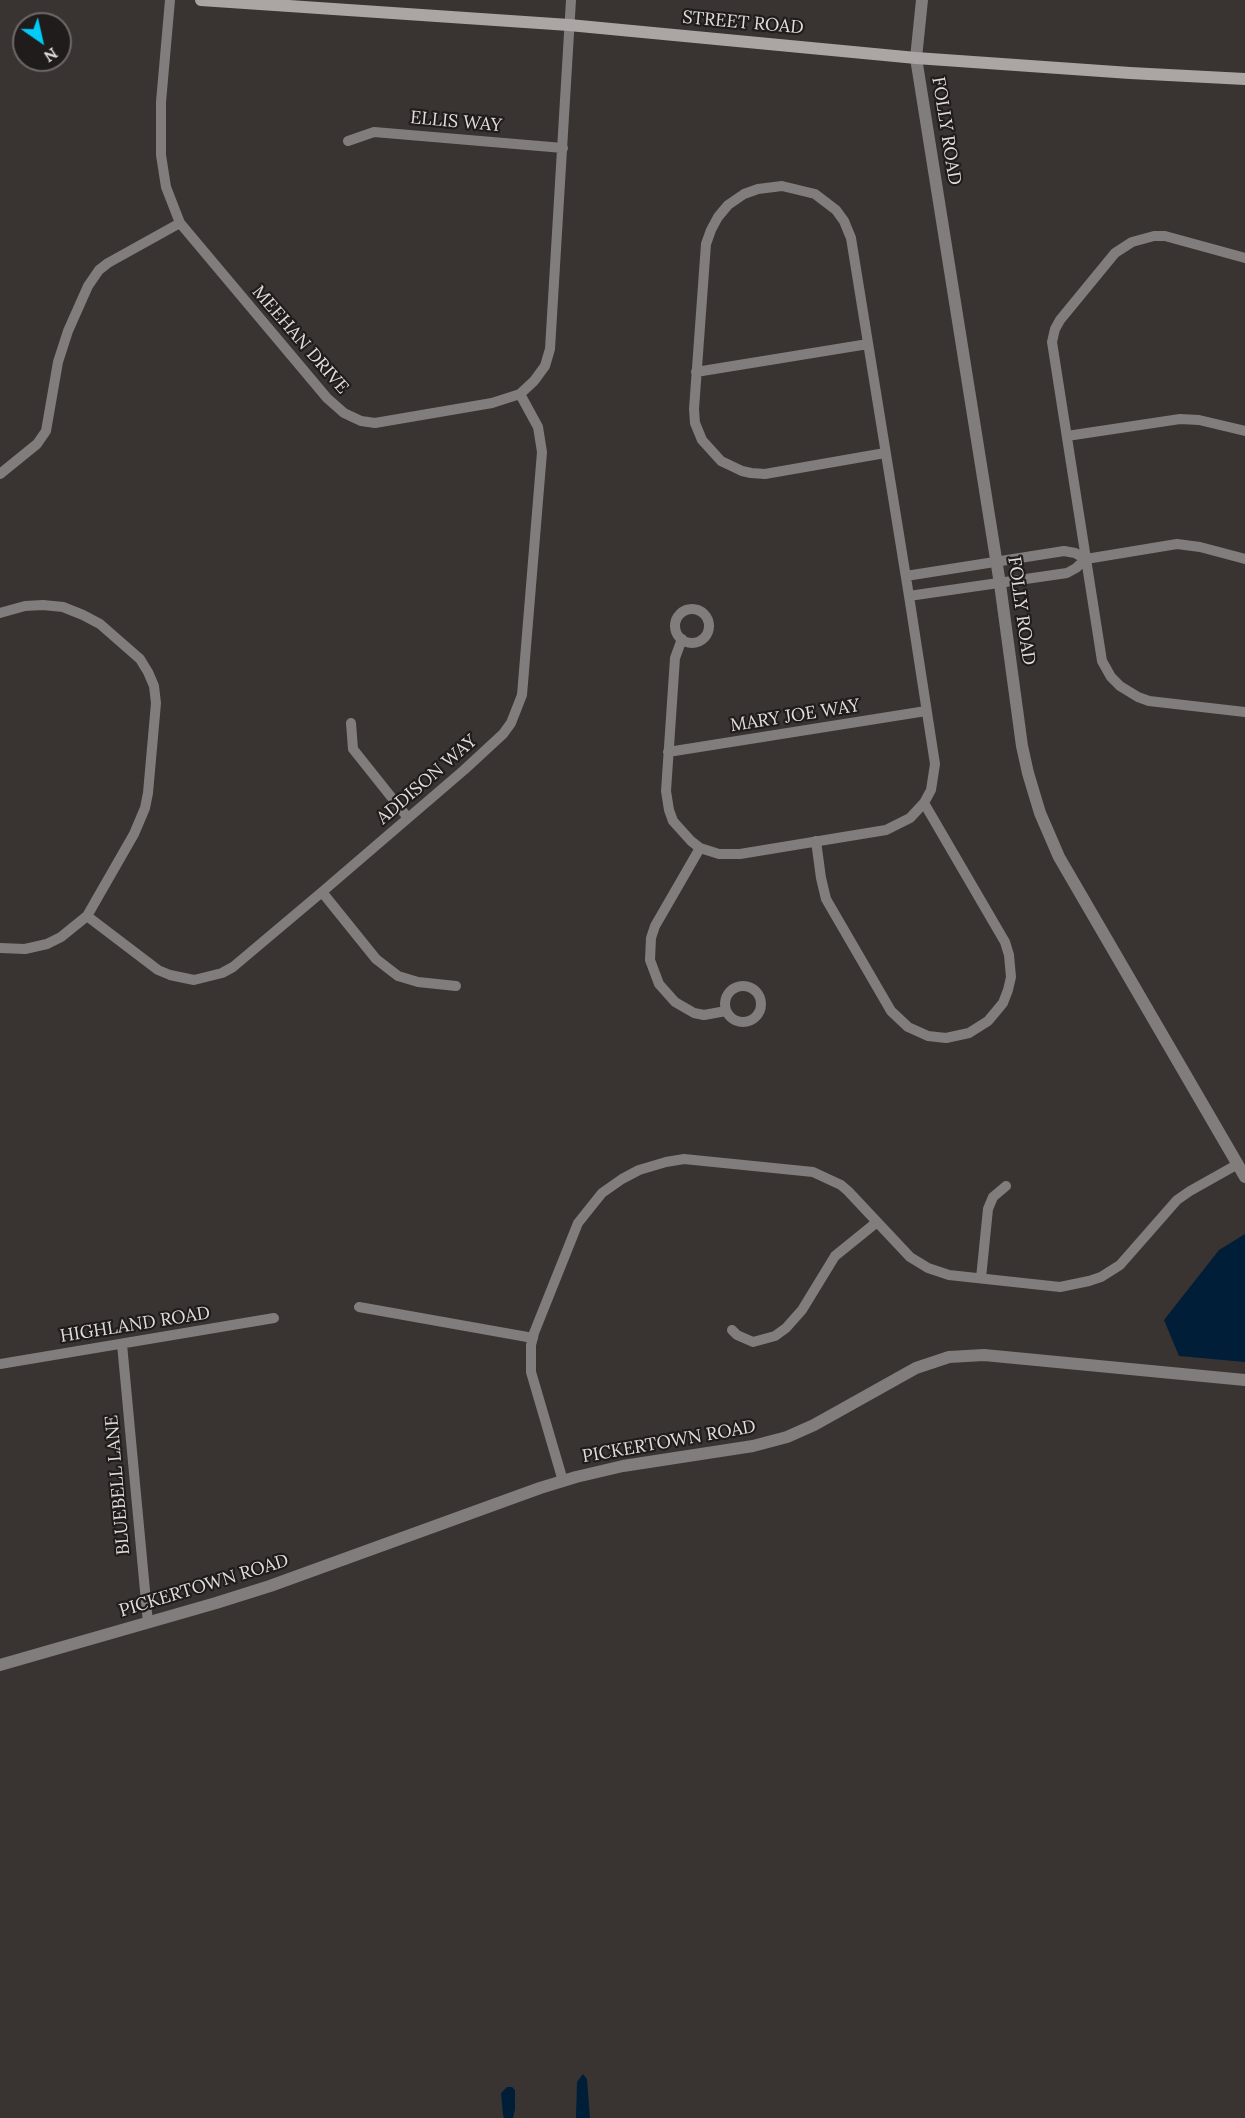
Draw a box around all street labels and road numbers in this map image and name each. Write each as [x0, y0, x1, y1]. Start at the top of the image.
street label: STREET ROAD [681, 7, 805, 39]
street label: FOLLY ROAD [927, 75, 965, 187]
street label: ELLIS WAY [409, 107, 503, 137]
street label: MEEHAN DRIVE [247, 282, 353, 398]
street label: FOLLY ROAD [1003, 555, 1039, 667]
street label: MARY JOE WAY [729, 695, 861, 737]
street label: ADDISON WAY [372, 731, 482, 829]
street label: HIGHLAND ROAD [58, 1302, 212, 1348]
street label: BLUEBELL LANE [101, 1414, 135, 1556]
street label: PICKERTOWN ROAD [580, 1416, 758, 1468]
street label: PICKERTOWN ROAD [117, 1550, 291, 1622]

